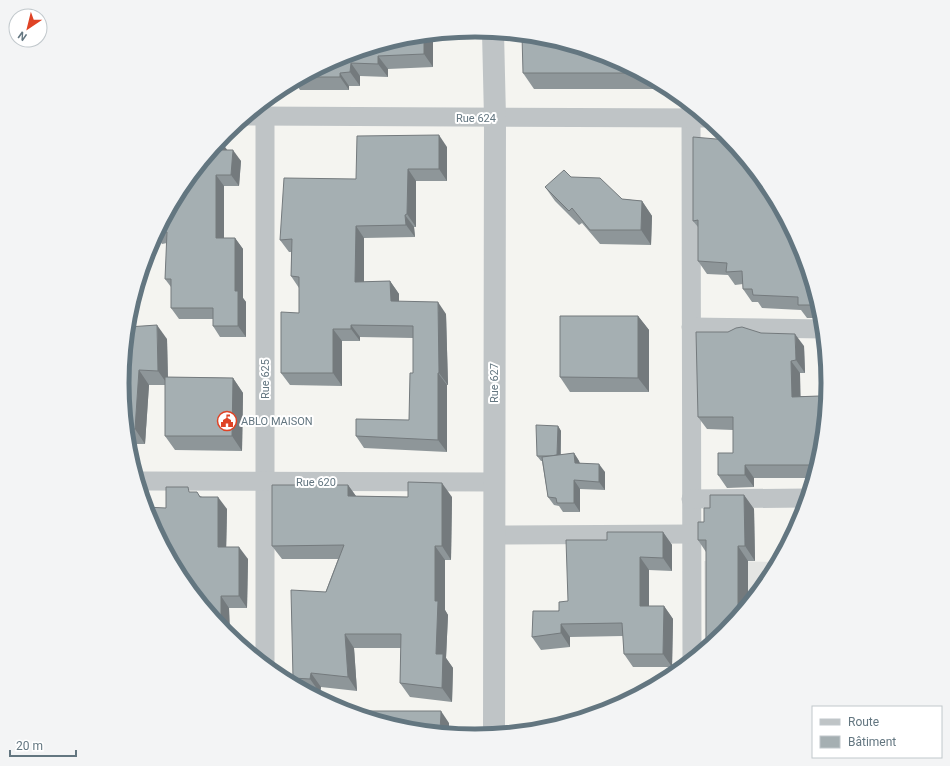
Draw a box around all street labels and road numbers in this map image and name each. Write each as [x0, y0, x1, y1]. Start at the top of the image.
street label: Rue 624 [456, 112, 496, 125]
street label: Rue 625 [259, 359, 272, 399]
street label: Rue 627 [488, 363, 501, 403]
street label: Rue 620 [296, 476, 336, 489]

